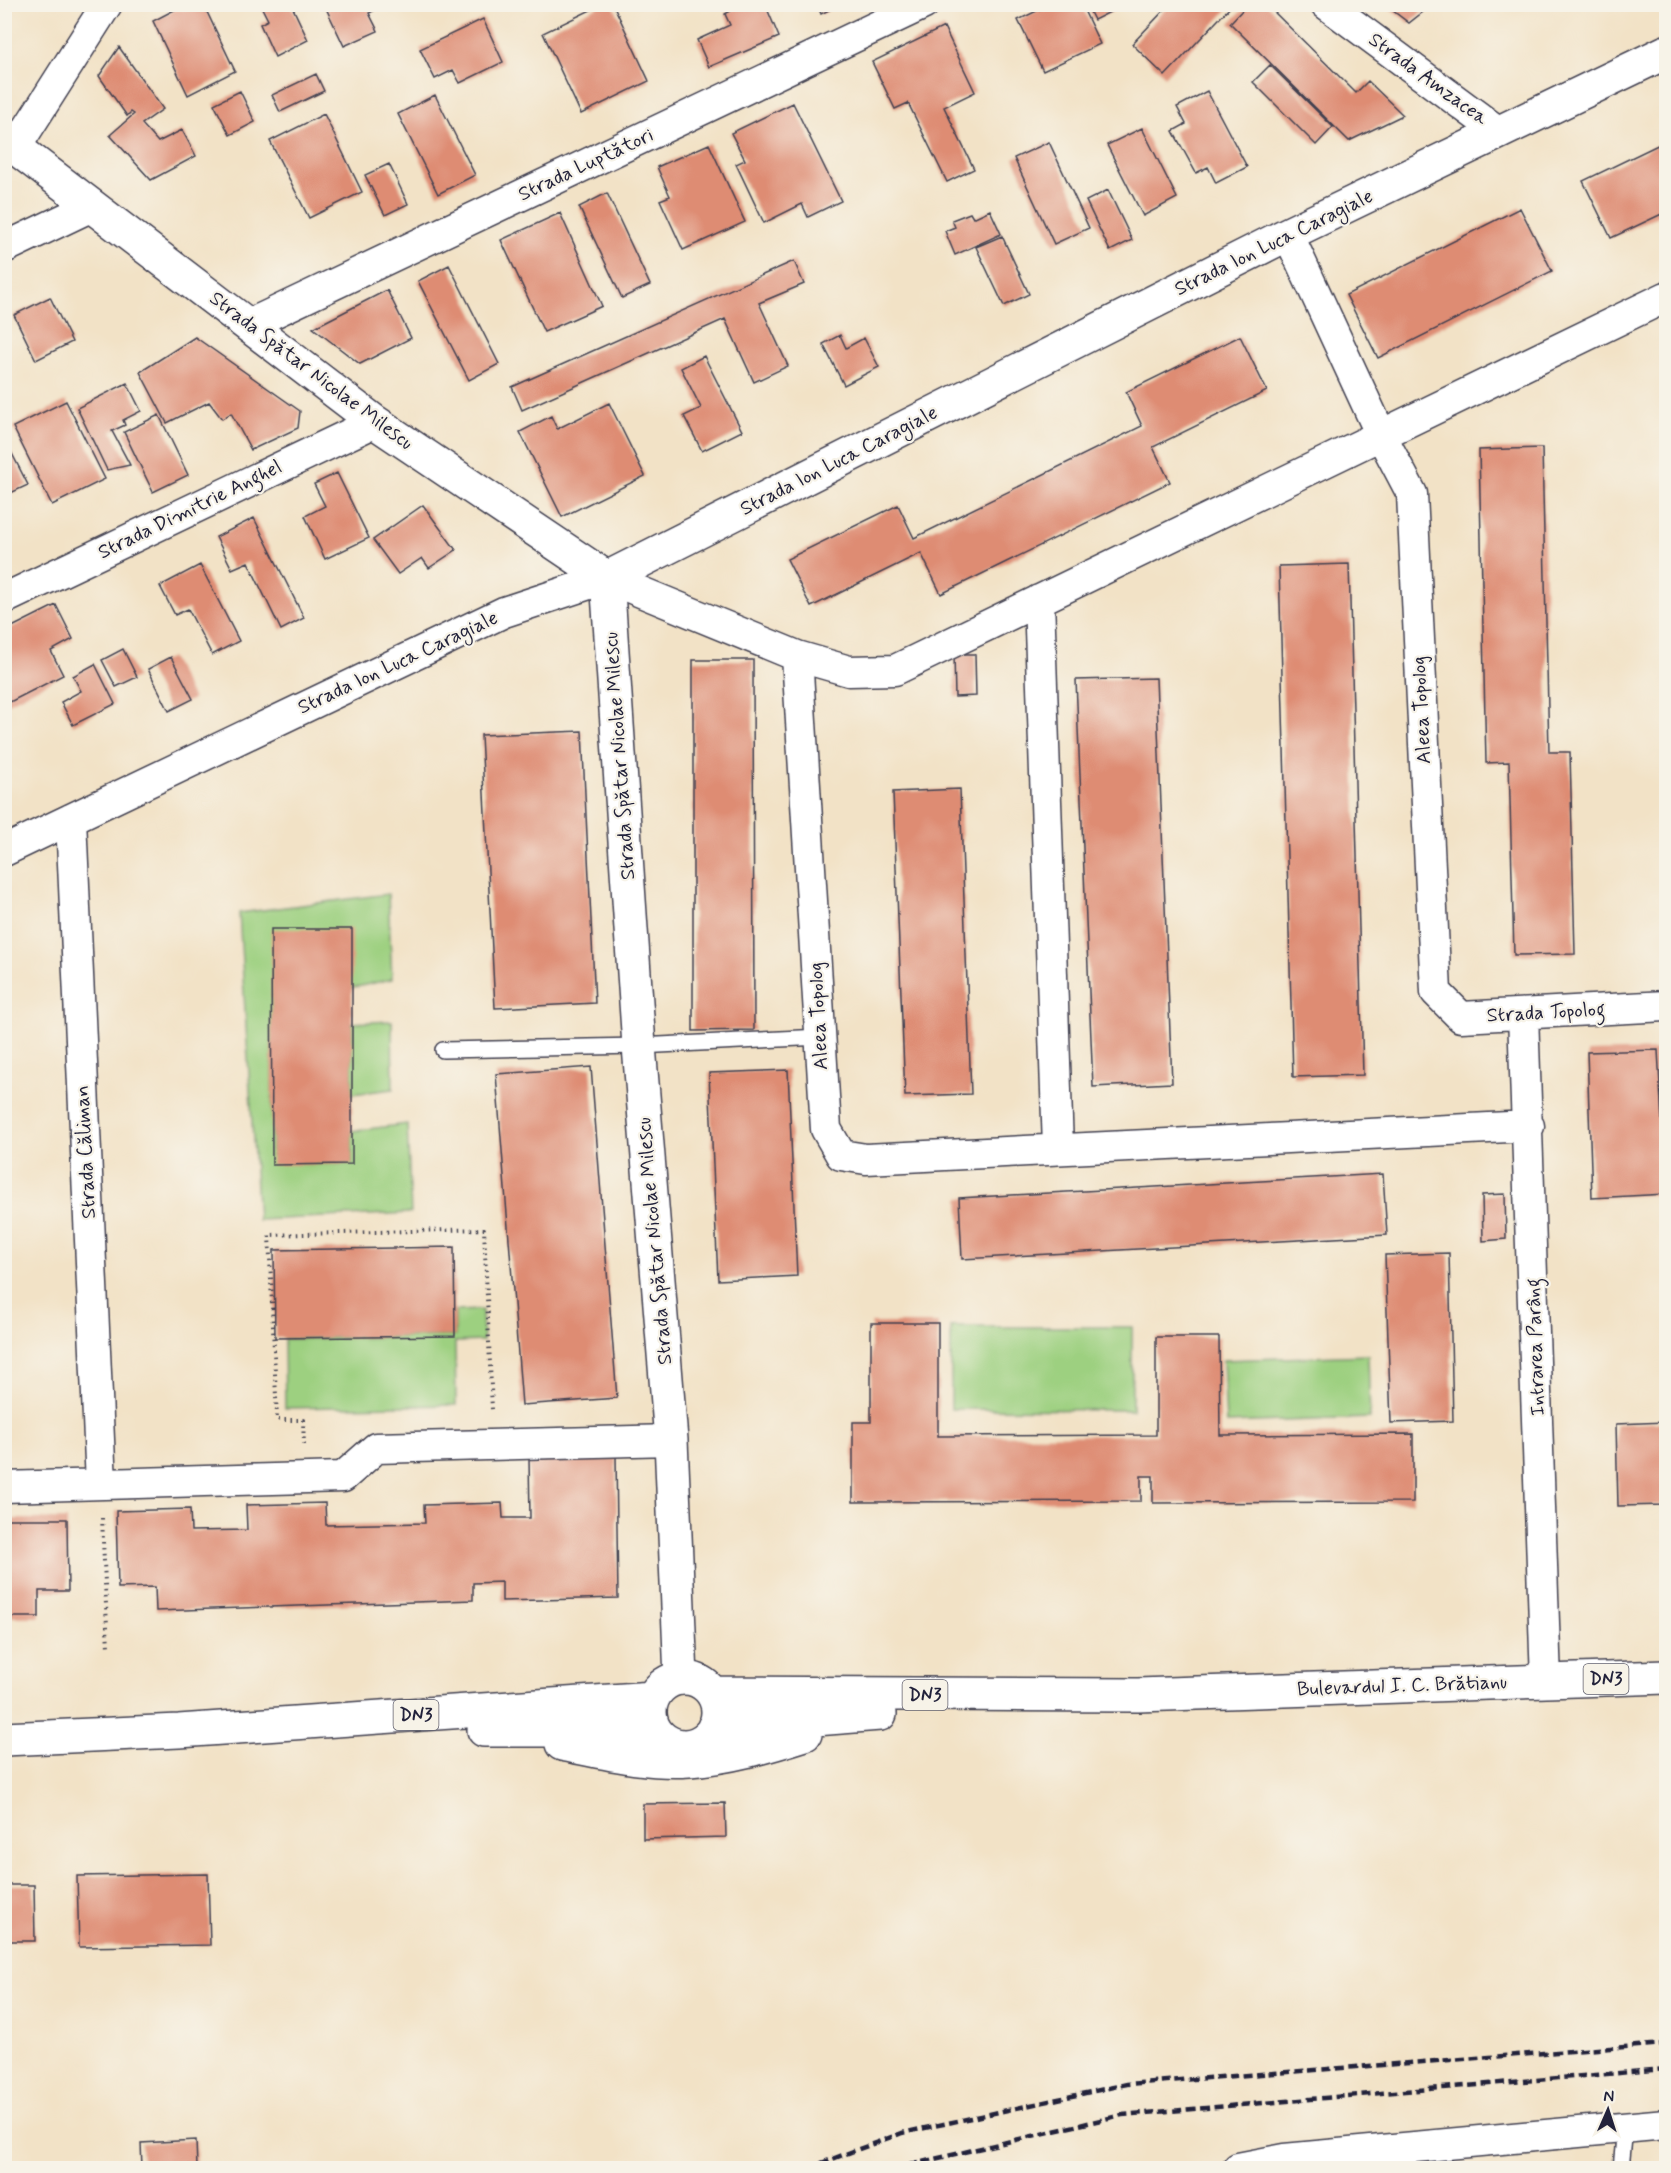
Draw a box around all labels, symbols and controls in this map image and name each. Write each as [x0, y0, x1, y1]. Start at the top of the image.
street label: Strada Amzacea [1363, 27, 1494, 132]
street label: Strada Luptători [514, 122, 658, 208]
street label: Strada Ion Luca Caragiale [1170, 183, 1378, 304]
street label: Strada Spătar Nicolae Milescu [204, 285, 418, 457]
street label: Strada Ion Luca Caragiale [736, 399, 943, 523]
street label: Strada Dimitrie Anghel [94, 454, 287, 568]
street label: Strada Ion Luca Caragiale [293, 605, 503, 722]
street label: Strada Spătar Nicolae Milescu [598, 631, 642, 881]
street label: Aleea Topolog [1406, 655, 1438, 765]
street label: Aleea Topolog [803, 961, 835, 1071]
street label: Strada Topolog [1486, 996, 1606, 1032]
street label: Strada Căliman [69, 1085, 103, 1219]
street label: Strada Spătar Nicolae Milescu [631, 1116, 679, 1366]
street label: Intrarea Parâng [1520, 1278, 1554, 1416]
road number: DN3 [1584, 1664, 1628, 1694]
street label: Bulevardul I. C. Brătianu [1296, 1669, 1508, 1703]
road number: DN3 [902, 1680, 948, 1710]
road number: DN3 [394, 1700, 438, 1730]
north arrow [1578, 2080, 1638, 2140]
text: N [1603, 2086, 1615, 2107]

